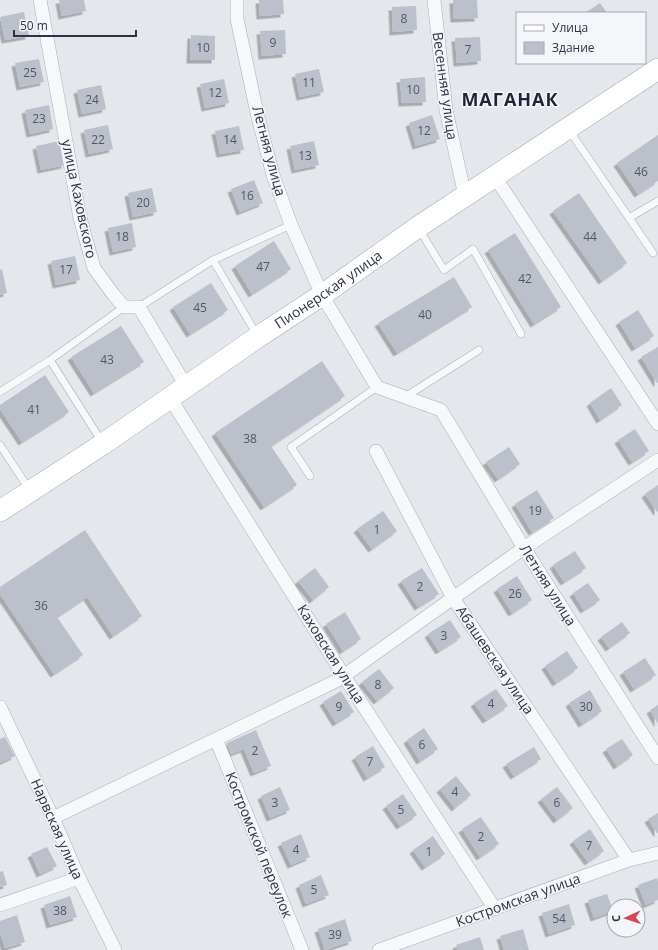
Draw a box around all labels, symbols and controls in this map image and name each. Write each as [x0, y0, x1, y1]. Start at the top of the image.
house number: 8 [401, 10, 408, 27]
scale bar [14, 12, 136, 38]
legend [516, 12, 646, 64]
text: 50 m [20, 17, 48, 34]
text: Улица [552, 19, 588, 36]
street label: Весенняя улица [429, 31, 462, 141]
house number: 9 [270, 34, 277, 51]
house number: 10 [196, 39, 210, 56]
text: Здание [552, 39, 595, 56]
house number: 7 [465, 41, 472, 58]
house number: 25 [23, 64, 37, 81]
house number: 11 [302, 74, 316, 91]
house number: 10 [406, 81, 420, 98]
house number: 12 [208, 84, 222, 101]
district label: МАГАНАК [461, 87, 559, 111]
house number: 24 [85, 91, 99, 108]
street label: Летняя улица [248, 104, 291, 198]
house number: 23 [32, 110, 46, 127]
house number: 12 [417, 122, 431, 139]
house number: 22 [91, 131, 105, 148]
house number: 14 [223, 131, 237, 148]
street label: улица Каховского [58, 138, 101, 260]
house number: 13 [298, 147, 312, 164]
house number: 46 [634, 163, 648, 180]
house number: 16 [240, 187, 254, 204]
house number: 20 [136, 194, 150, 211]
house number: 18 [115, 228, 129, 245]
house number: 44 [583, 228, 597, 245]
street label: Пионерская улица [271, 246, 386, 333]
house number: 47 [256, 258, 270, 275]
house number: 17 [59, 261, 73, 278]
house number: 42 [518, 270, 532, 287]
house number: 45 [193, 299, 207, 316]
house number: 40 [418, 306, 432, 323]
house number: 43 [100, 351, 114, 368]
house number: 41 [27, 401, 41, 418]
house number: 38 [243, 430, 257, 447]
house number: 19 [528, 502, 542, 519]
house number: 1 [374, 521, 380, 538]
street label: Летняя улица [516, 540, 581, 629]
house number: 2 [417, 578, 424, 595]
house number: 26 [508, 585, 522, 602]
house number: 36 [34, 597, 48, 614]
street label: Каховская улица [293, 600, 370, 707]
street label: Абашевская улица [452, 602, 539, 718]
house number: 3 [441, 627, 448, 644]
house number: 8 [375, 676, 382, 693]
house number: 4 [488, 695, 495, 712]
house number: 9 [336, 698, 343, 715]
house number: 30 [579, 698, 593, 715]
house number: 6 [419, 736, 426, 753]
house number: 2 [252, 742, 259, 759]
house number: 7 [367, 753, 374, 770]
street label: Костромской переулок [221, 769, 298, 921]
street label: Нарвская улица [27, 775, 88, 882]
house number: 4 [452, 783, 459, 800]
house number: 3 [272, 794, 279, 811]
house number: 6 [554, 794, 561, 811]
house number: 5 [398, 801, 405, 818]
house number: 2 [478, 828, 485, 845]
house number: 7 [586, 837, 593, 854]
house number: 4 [293, 841, 300, 858]
house number: 1 [426, 843, 432, 860]
street label: Костромская улица [453, 868, 583, 931]
house number: 5 [311, 881, 318, 898]
north arrow [606, 898, 646, 938]
house number: 38 [53, 902, 67, 919]
house number: 54 [552, 910, 566, 927]
text: С [608, 915, 623, 922]
house number: 39 [328, 926, 342, 943]

